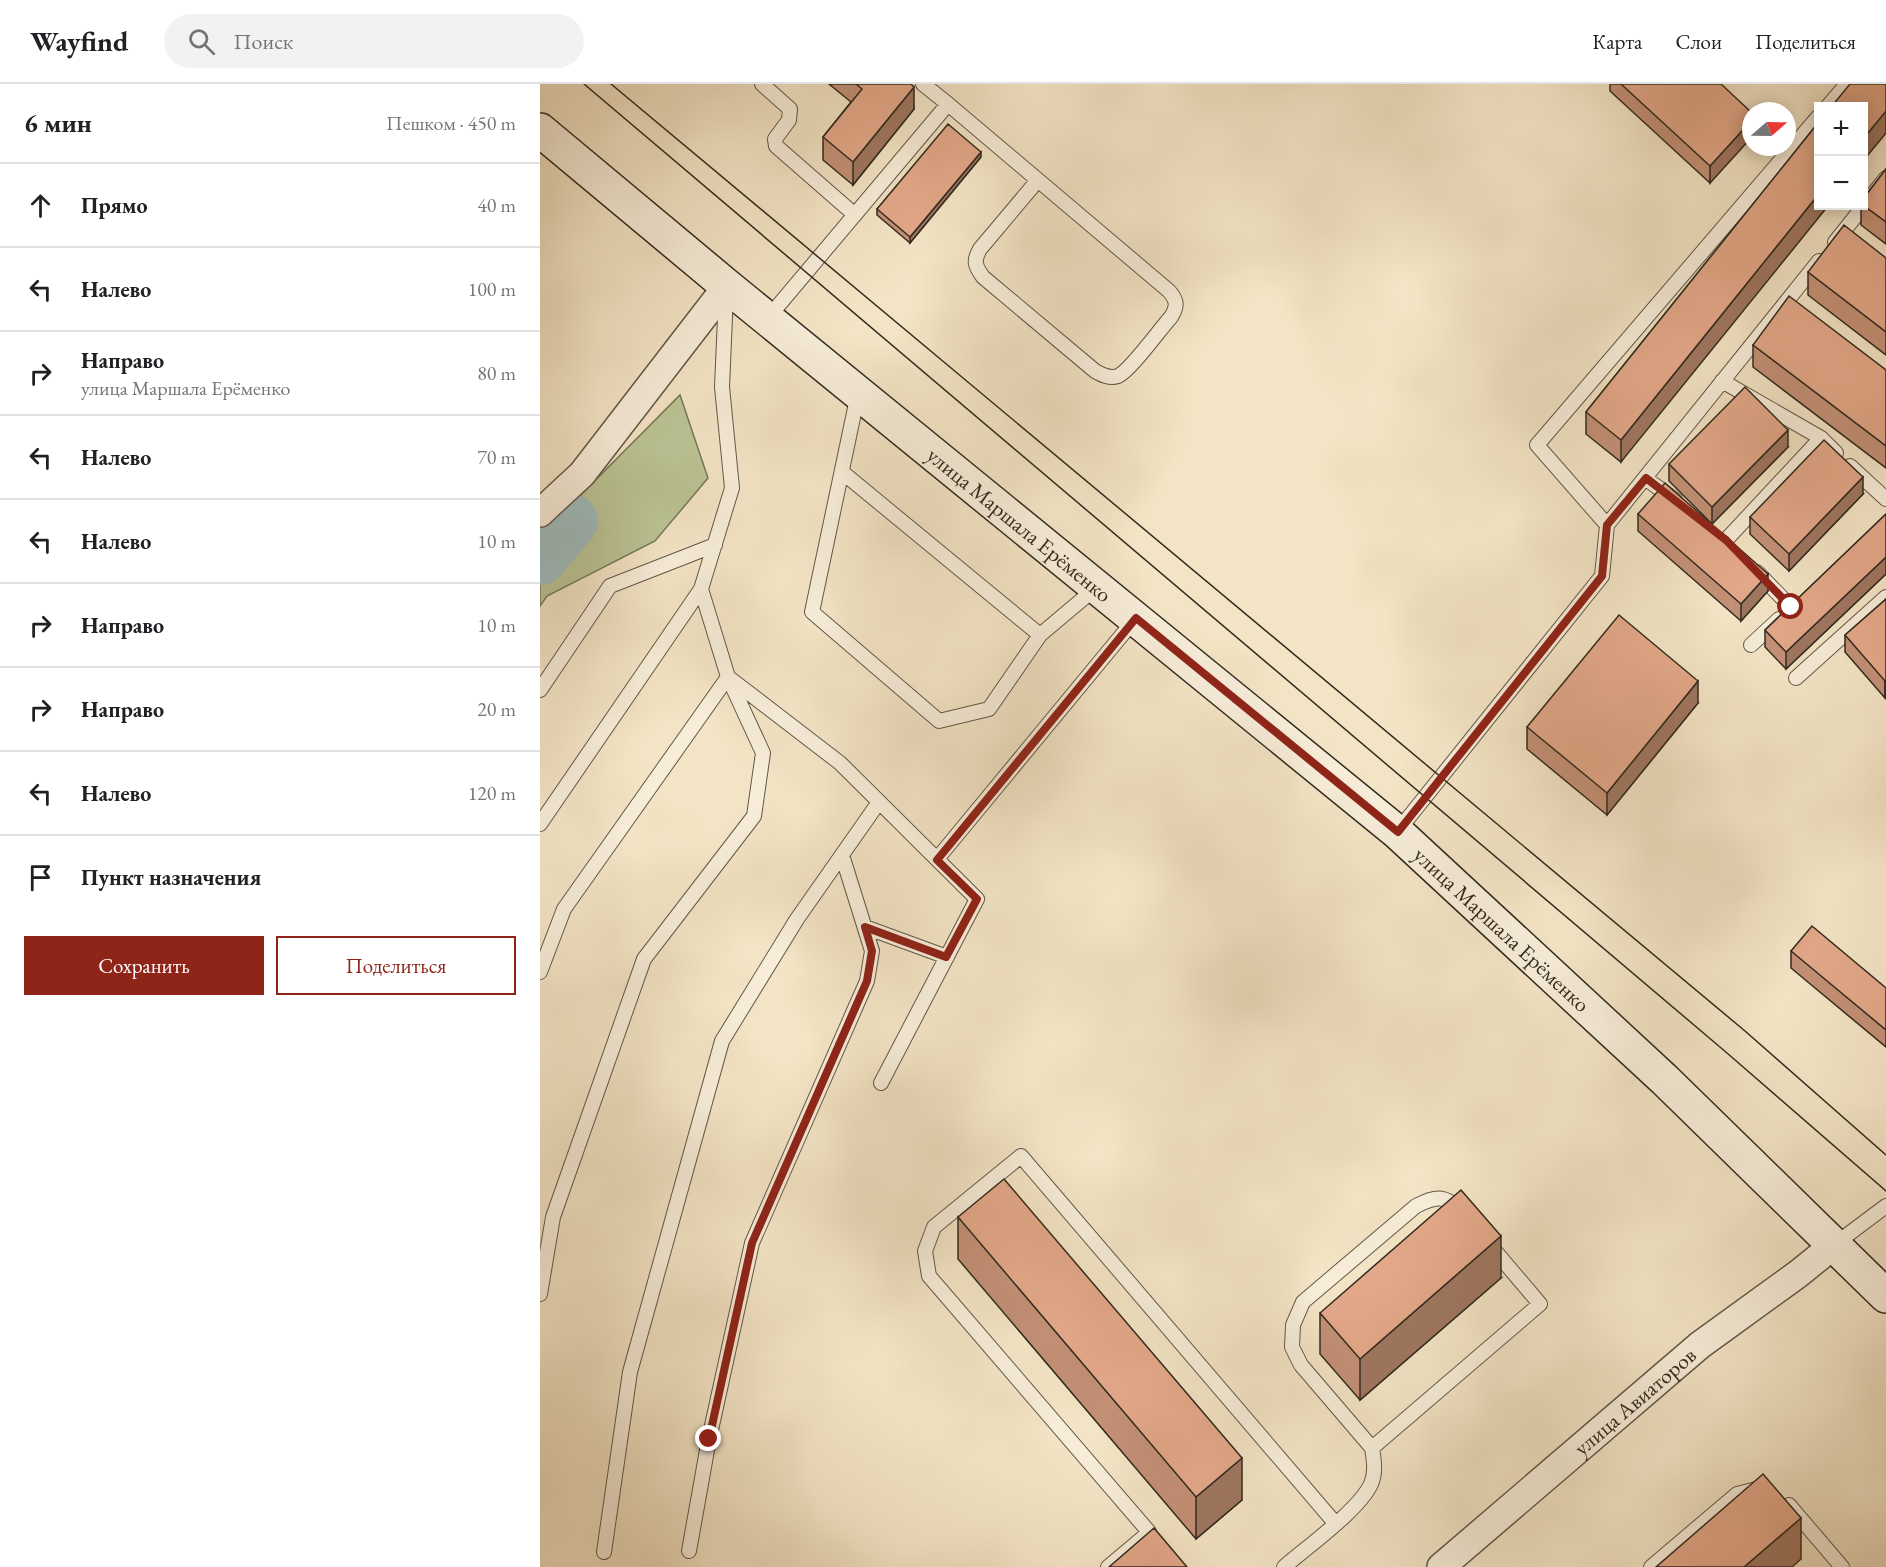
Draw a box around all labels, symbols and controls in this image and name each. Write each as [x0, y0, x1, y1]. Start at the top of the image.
search box [164, 14, 584, 68]
text: Wayfind [30, 23, 128, 59]
icon: search [185, 25, 218, 58]
text: Поиск [233, 27, 293, 56]
text: Карта [1592, 28, 1642, 55]
text: Слои [1675, 28, 1722, 55]
text: Поделиться [1755, 28, 1856, 55]
north arrow [1742, 102, 1796, 156]
map controls [1814, 102, 1868, 210]
button: + [1814, 102, 1868, 156]
text: 6 мин [24, 106, 92, 140]
text: Пешком · 450 m [386, 110, 516, 136]
button: − [1814, 156, 1868, 210]
icon: ahead [24, 189, 57, 222]
text: Прямо [81, 191, 148, 220]
text: 40 m [477, 192, 516, 218]
icon: left [24, 273, 57, 306]
text: Налево [81, 275, 151, 304]
text: 100 m [468, 276, 516, 302]
text: Направо [81, 346, 164, 375]
icon: right [24, 357, 57, 390]
text: 80 m [477, 360, 516, 386]
text: улица Маршала Ерёменко [81, 375, 290, 401]
icon: left [24, 441, 57, 474]
street label: улица Маршала Ерёменко [921, 441, 1118, 609]
text: Налево [81, 443, 151, 472]
text: 70 m [477, 444, 516, 470]
icon: left [24, 525, 57, 558]
text: Налево [81, 527, 151, 556]
text: 10 m [477, 528, 516, 554]
route start [1777, 593, 1803, 619]
icon: right [24, 609, 57, 642]
text: Направо [81, 611, 164, 640]
text: 10 m [477, 612, 516, 638]
icon: right [24, 693, 57, 726]
text: Направо [81, 695, 164, 724]
text: 20 m [477, 696, 516, 722]
icon: left [24, 777, 57, 810]
text: Налево [81, 779, 151, 808]
text: 120 m [468, 780, 516, 806]
street label: улица Маршала Ерёменко [1407, 841, 1596, 1019]
icon: arrive [24, 861, 57, 894]
text: Пункт назначения [81, 863, 261, 892]
button: Сохранить [24, 936, 264, 995]
button: Поделиться [276, 936, 516, 995]
street label: улица Авиаторов [1568, 1341, 1702, 1462]
route end [695, 1425, 721, 1451]

